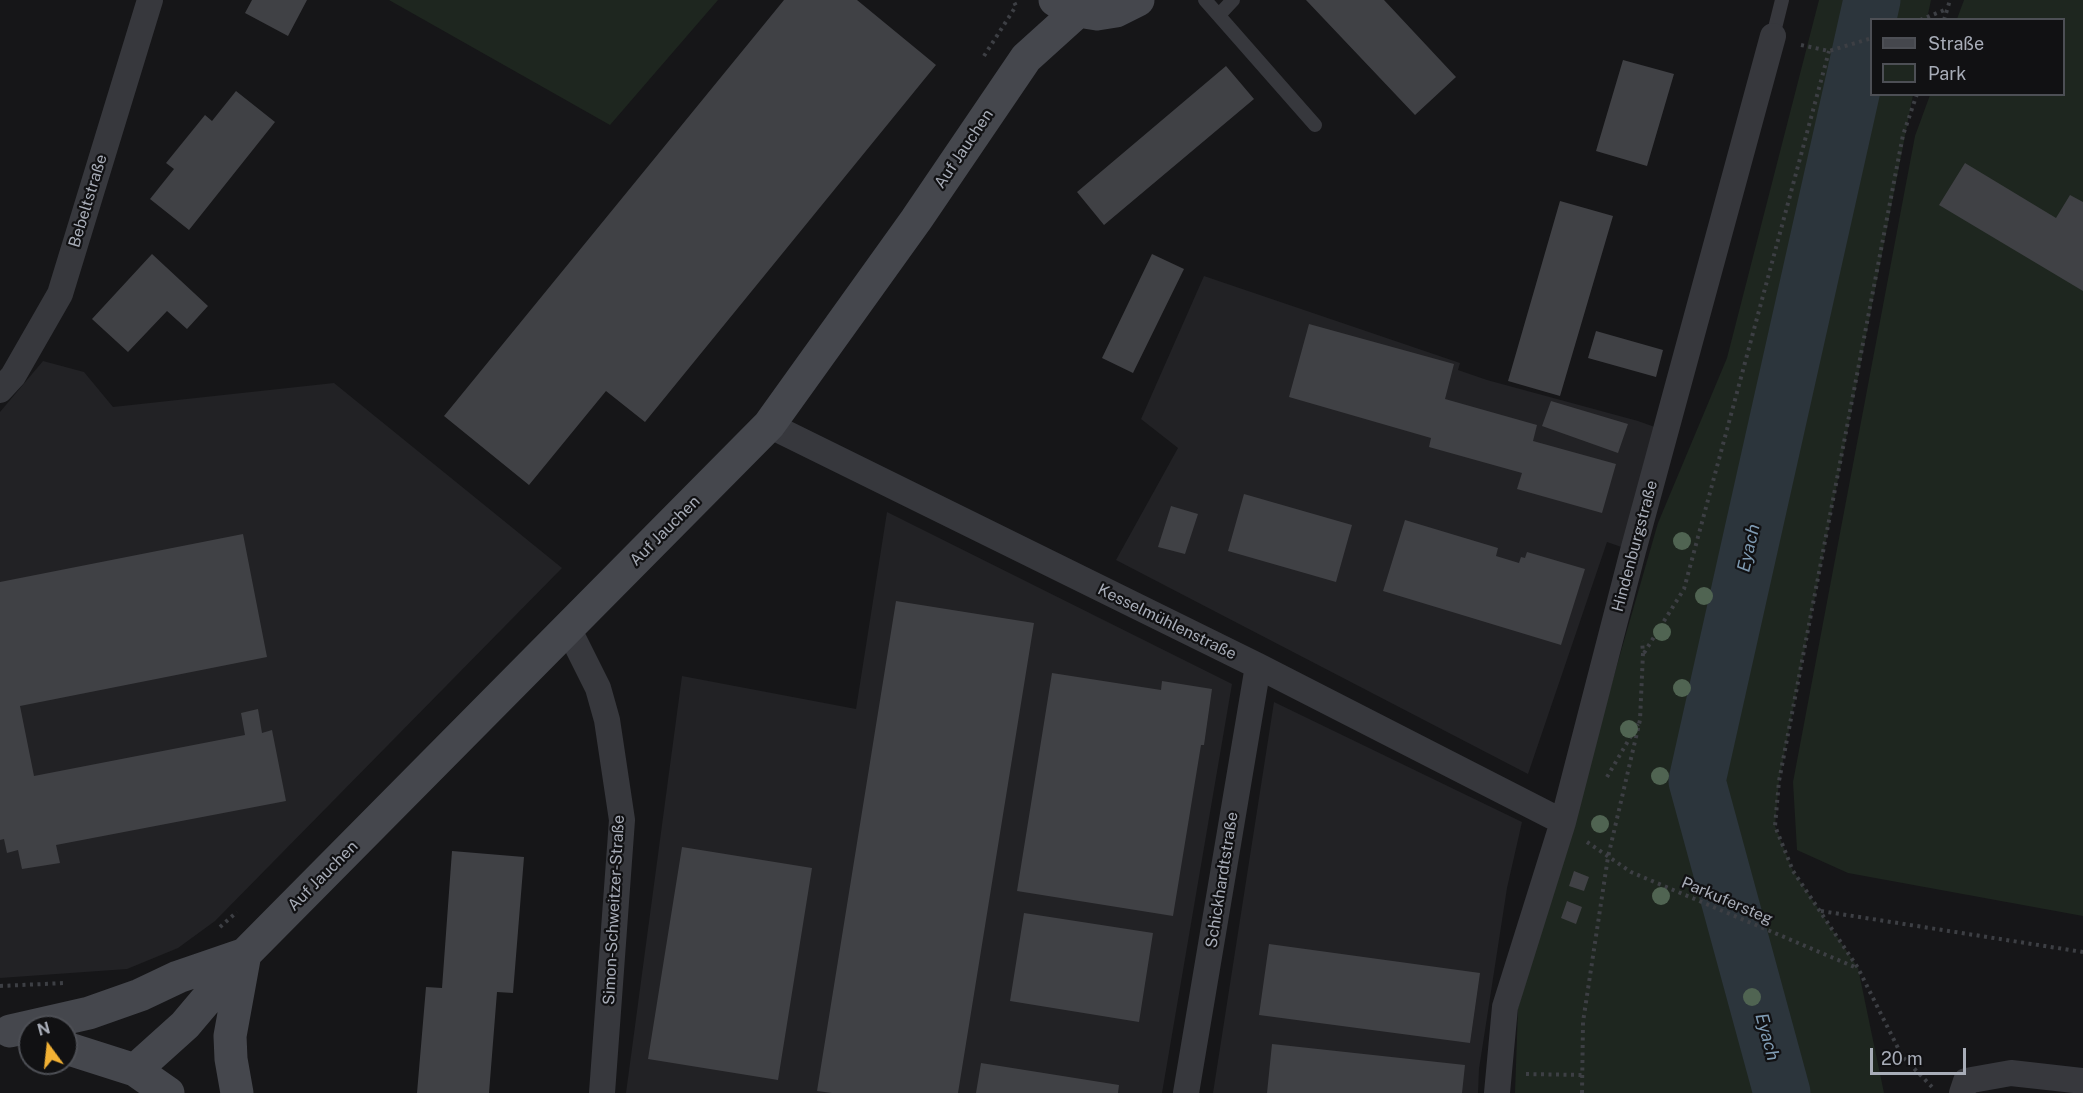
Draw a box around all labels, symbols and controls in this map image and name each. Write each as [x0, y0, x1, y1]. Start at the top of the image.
legend [1870, 18, 2065, 96]
text: Straße [1928, 33, 1984, 54]
text: Park [1928, 63, 1966, 84]
street label: Auf Jauchen [931, 106, 997, 192]
street label: Bebeltstraße [65, 152, 111, 250]
street label: Hindenburgstraße [1608, 478, 1662, 614]
street label: Auf Jauchen [626, 492, 704, 570]
water label: Eyach [1733, 522, 1765, 574]
street label: Kesselmühlenstraße [1094, 580, 1240, 664]
street label: Schickhardtstraße [1202, 811, 1242, 949]
street label: Simon-Schweitzer-Straße [599, 815, 629, 1005]
street label: Auf Jauchen [284, 837, 362, 915]
street label: Parkufersteg [1678, 873, 1776, 929]
water label: Eyach [1750, 1011, 1784, 1063]
north arrow [18, 1015, 78, 1075]
text: N [35, 1018, 52, 1040]
scale bar [1873, 1036, 1969, 1074]
text: 20 m [1881, 1048, 1923, 1069]

